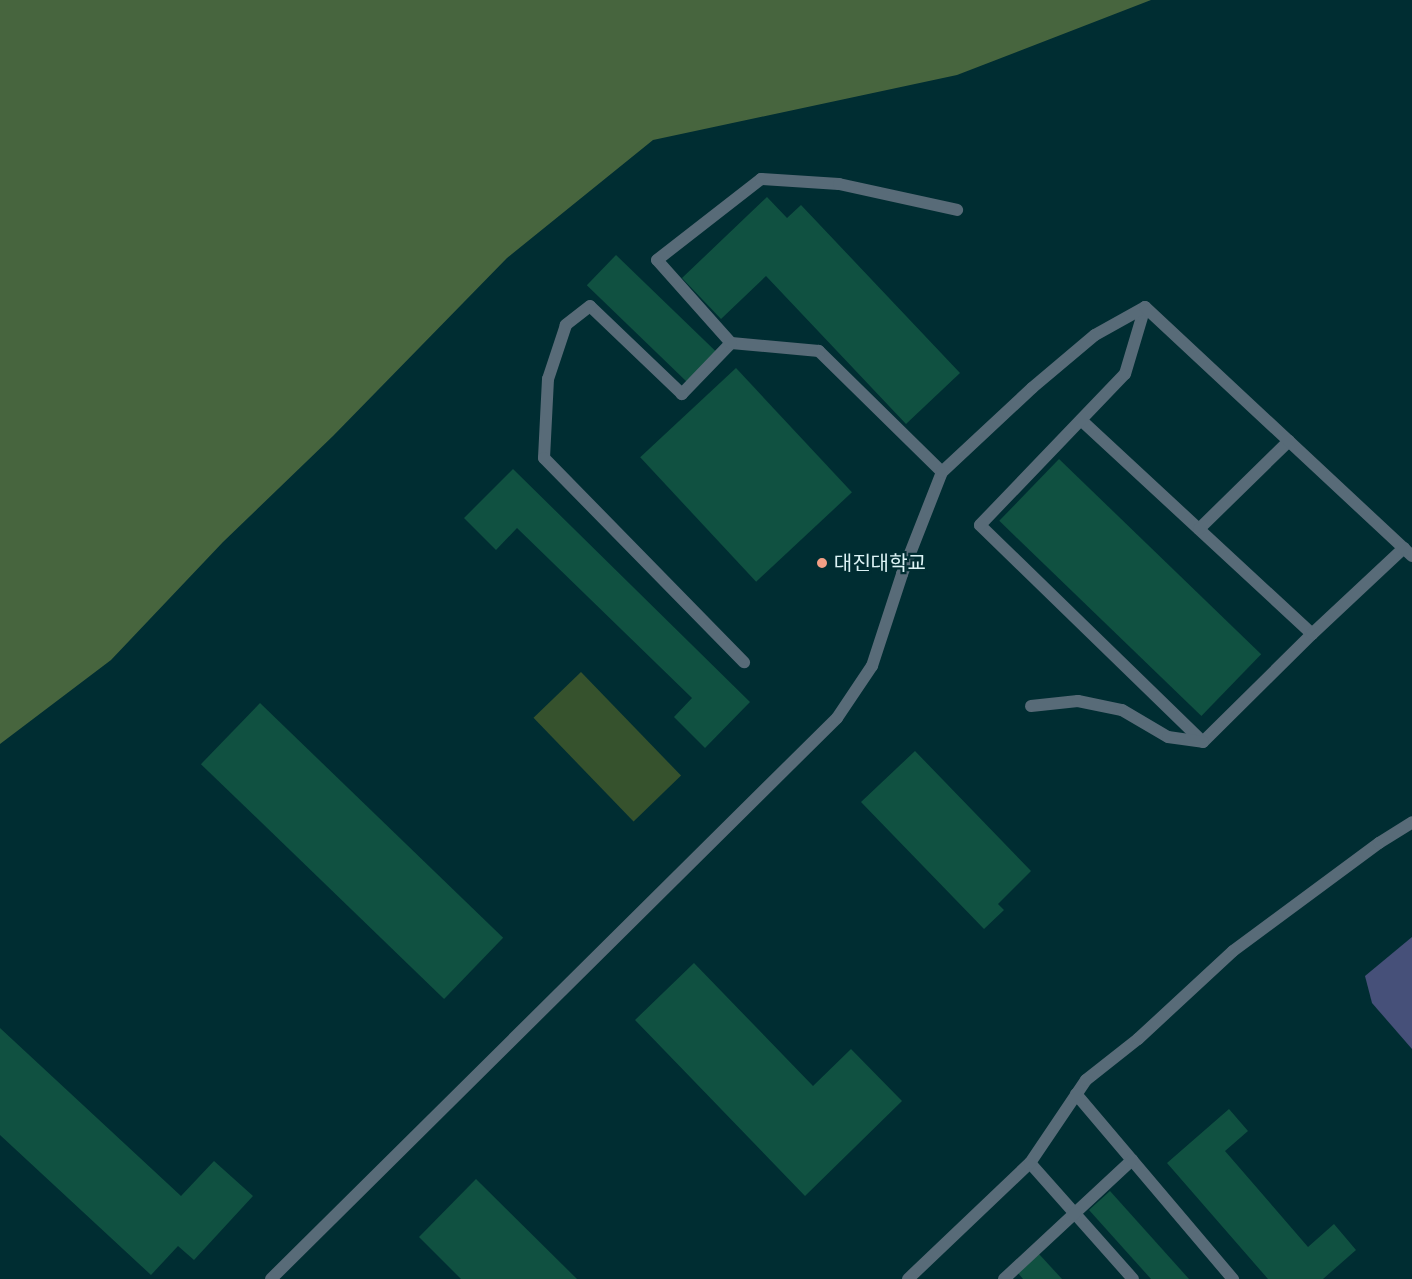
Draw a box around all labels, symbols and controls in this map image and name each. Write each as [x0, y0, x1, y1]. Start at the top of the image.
place label: 대진대학교 [834, 551, 926, 575]
marker: 대진대학교 [815, 556, 829, 570]

